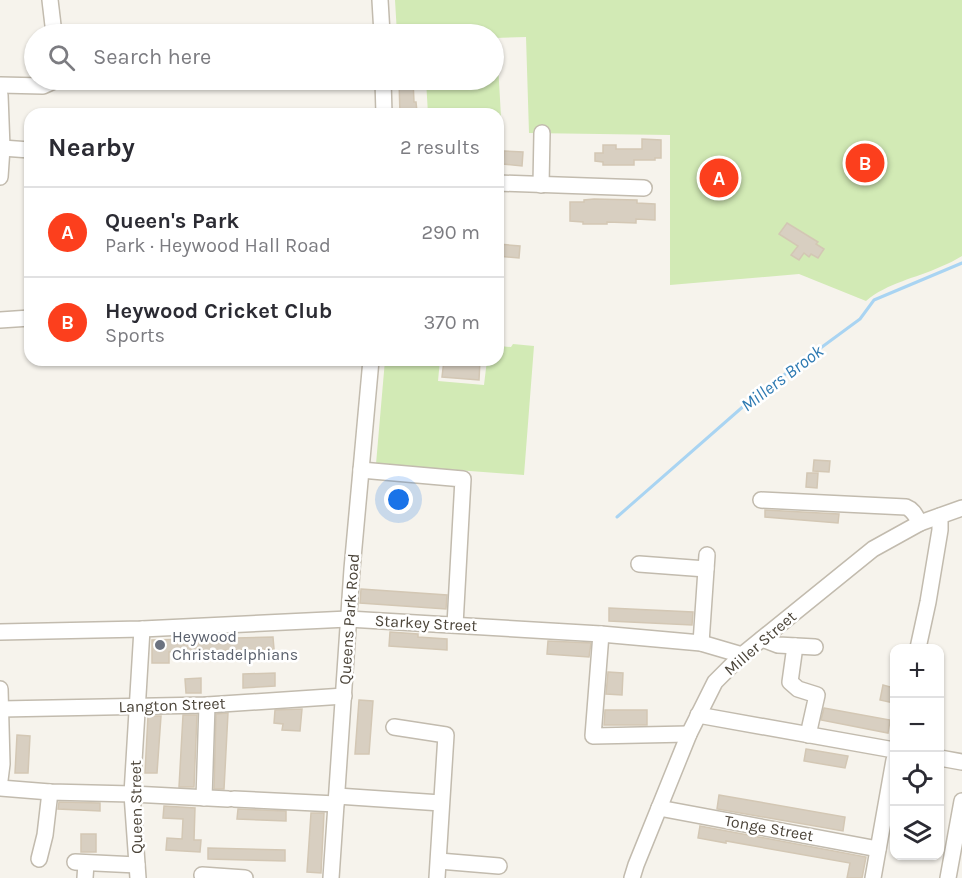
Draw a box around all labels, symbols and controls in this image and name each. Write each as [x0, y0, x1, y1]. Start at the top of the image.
search box [24, 24, 504, 90]
icon: search [45, 41, 78, 74]
text: Search here [93, 44, 211, 70]
text: Nearby [48, 132, 135, 163]
text: 2 results [400, 136, 480, 159]
pin: B [846, 140, 884, 186]
pin: A [700, 156, 738, 201]
text: Queen's Park [105, 208, 239, 234]
text: A [61, 221, 74, 244]
text: 290 m [421, 221, 480, 244]
text: Park · Heywood Hall Road [105, 234, 331, 257]
text: Heywood Cricket Club [105, 298, 332, 324]
text: B [61, 311, 74, 334]
text: 370 m [423, 311, 480, 334]
text: Sports [105, 324, 165, 347]
water label: Millers Brook [736, 339, 828, 416]
your location [384, 485, 413, 514]
street label: Queens Park Road [335, 553, 363, 685]
street label: Miller Street [720, 607, 800, 679]
street label: Starkey Street [374, 611, 478, 635]
place label: Heywood Christadelphians [172, 627, 298, 664]
marker: Heywood Christadelphians [153, 638, 167, 652]
map controls [890, 644, 944, 860]
button: + [890, 644, 944, 698]
street label: Langton Street [118, 694, 226, 716]
button: − [890, 698, 944, 752]
button: locate [890, 752, 944, 806]
street label: Queen Street [126, 760, 146, 854]
button: layers [890, 806, 944, 860]
street label: Tonge Street [723, 811, 815, 845]

